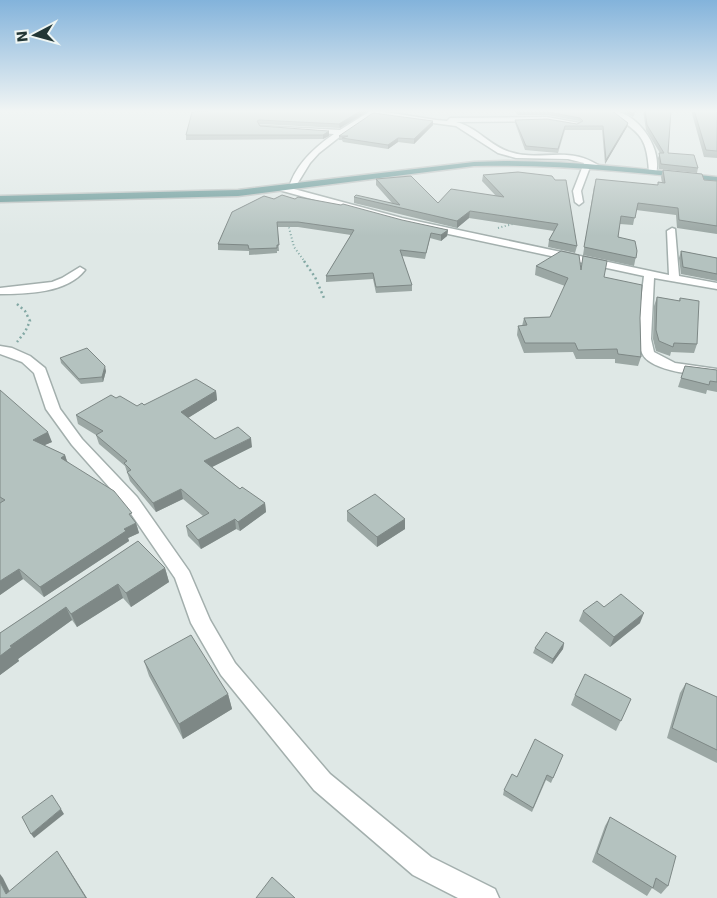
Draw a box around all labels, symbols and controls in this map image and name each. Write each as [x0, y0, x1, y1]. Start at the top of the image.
north arrow [10, 10, 60, 60]
text: N [14, 30, 31, 43]

